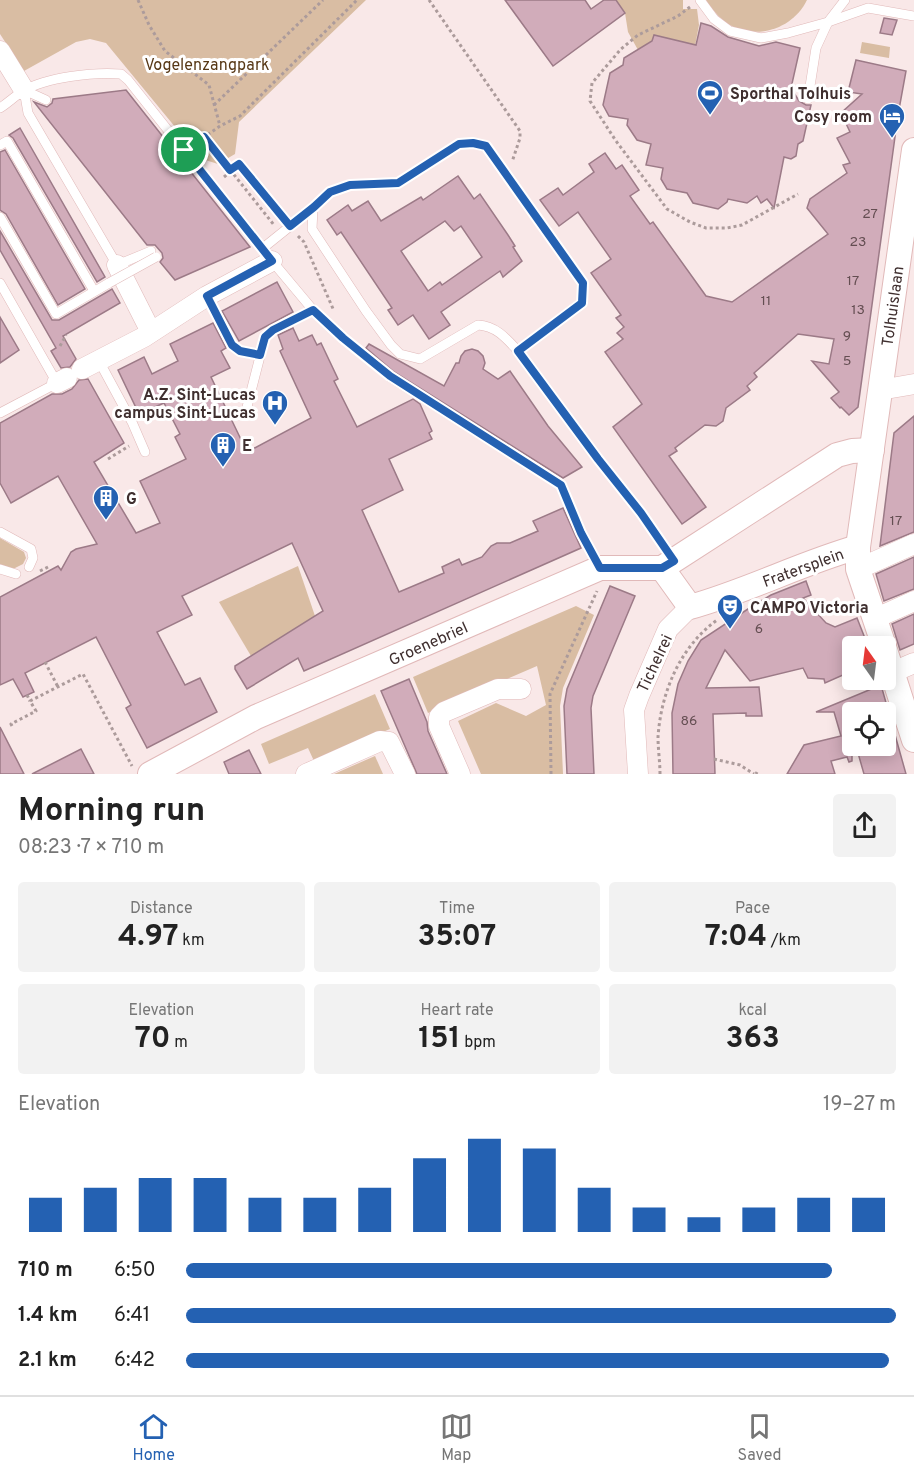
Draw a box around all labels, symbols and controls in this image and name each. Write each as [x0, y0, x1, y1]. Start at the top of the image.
park label: Vogelenzangpark [144, 56, 270, 76]
sports icon: Sporthal Tolhuis [695, 78, 725, 116]
place label: Sporthal Tolhuis [730, 85, 851, 105]
hotel icon: Cosy room [877, 101, 907, 139]
place label: Cosy room [794, 108, 872, 128]
pin [158, 124, 209, 175]
icon: arrive [167, 133, 200, 166]
house number: 27 [862, 206, 878, 223]
house number: 23 [850, 234, 867, 251]
street label: Tolhuislaan [878, 265, 910, 348]
house number: 17 [847, 273, 859, 290]
house number: 11 [761, 293, 771, 310]
house number: 13 [851, 302, 865, 319]
house number: 9 [843, 328, 851, 345]
house number: 5 [843, 353, 851, 370]
place label: A.Z. Sint-Lucas campus Sint-Lucas [114, 386, 256, 424]
hospital icon: A.Z. Sint-Lucas campus Sint-Lucas [260, 388, 290, 426]
building icon: E [208, 430, 238, 468]
place label: E [242, 437, 252, 457]
building icon: G [91, 483, 121, 521]
place label: G [126, 490, 137, 510]
house number: 17 [890, 513, 902, 530]
street label: Fratersplein [760, 545, 847, 593]
theatre icon: CAMPO Victoria [715, 592, 745, 630]
place label: CAMPO Victoria [750, 599, 869, 619]
street label: Groenebriel [386, 618, 472, 671]
house number: 6 [755, 621, 763, 638]
street label: Tichelrei [634, 632, 678, 696]
north arrow [842, 636, 896, 690]
map controls [842, 636, 896, 756]
button: locate [842, 702, 896, 756]
house number: 86 [681, 713, 697, 730]
text: Morning run [18, 791, 205, 833]
button: share [833, 794, 896, 857]
text: 08:23 · 7 × 710 m [18, 835, 164, 861]
text: Distance [130, 899, 193, 919]
text: Time [439, 899, 475, 919]
text: Pace [735, 899, 770, 919]
text: 4.97 [118, 919, 179, 956]
text: 35:07 [418, 919, 496, 956]
text: 7:04 [705, 919, 767, 956]
text: km [179, 931, 205, 951]
text: /km [767, 931, 801, 951]
text: Elevation [128, 1001, 194, 1021]
text: Heart rate [420, 1001, 494, 1021]
text: kcal [738, 1001, 767, 1021]
text: 70 [135, 1021, 171, 1058]
text: 151 [418, 1021, 461, 1058]
text: 363 [725, 1021, 780, 1058]
text: m [171, 1033, 188, 1053]
text: bpm [461, 1033, 496, 1053]
text: Elevation [18, 1092, 100, 1118]
text: 19–27 m [823, 1092, 896, 1118]
text: 710 m [18, 1258, 73, 1284]
text: 6:50 [114, 1258, 156, 1284]
text: 1.4 km [18, 1303, 78, 1329]
text: 6:41 [114, 1303, 150, 1329]
text: 2.1 km [18, 1348, 77, 1374]
text: 6:42 [114, 1348, 155, 1374]
tab: Home [132, 1410, 175, 1466]
tab: Map [440, 1410, 473, 1466]
tab: Saved [738, 1410, 782, 1466]

